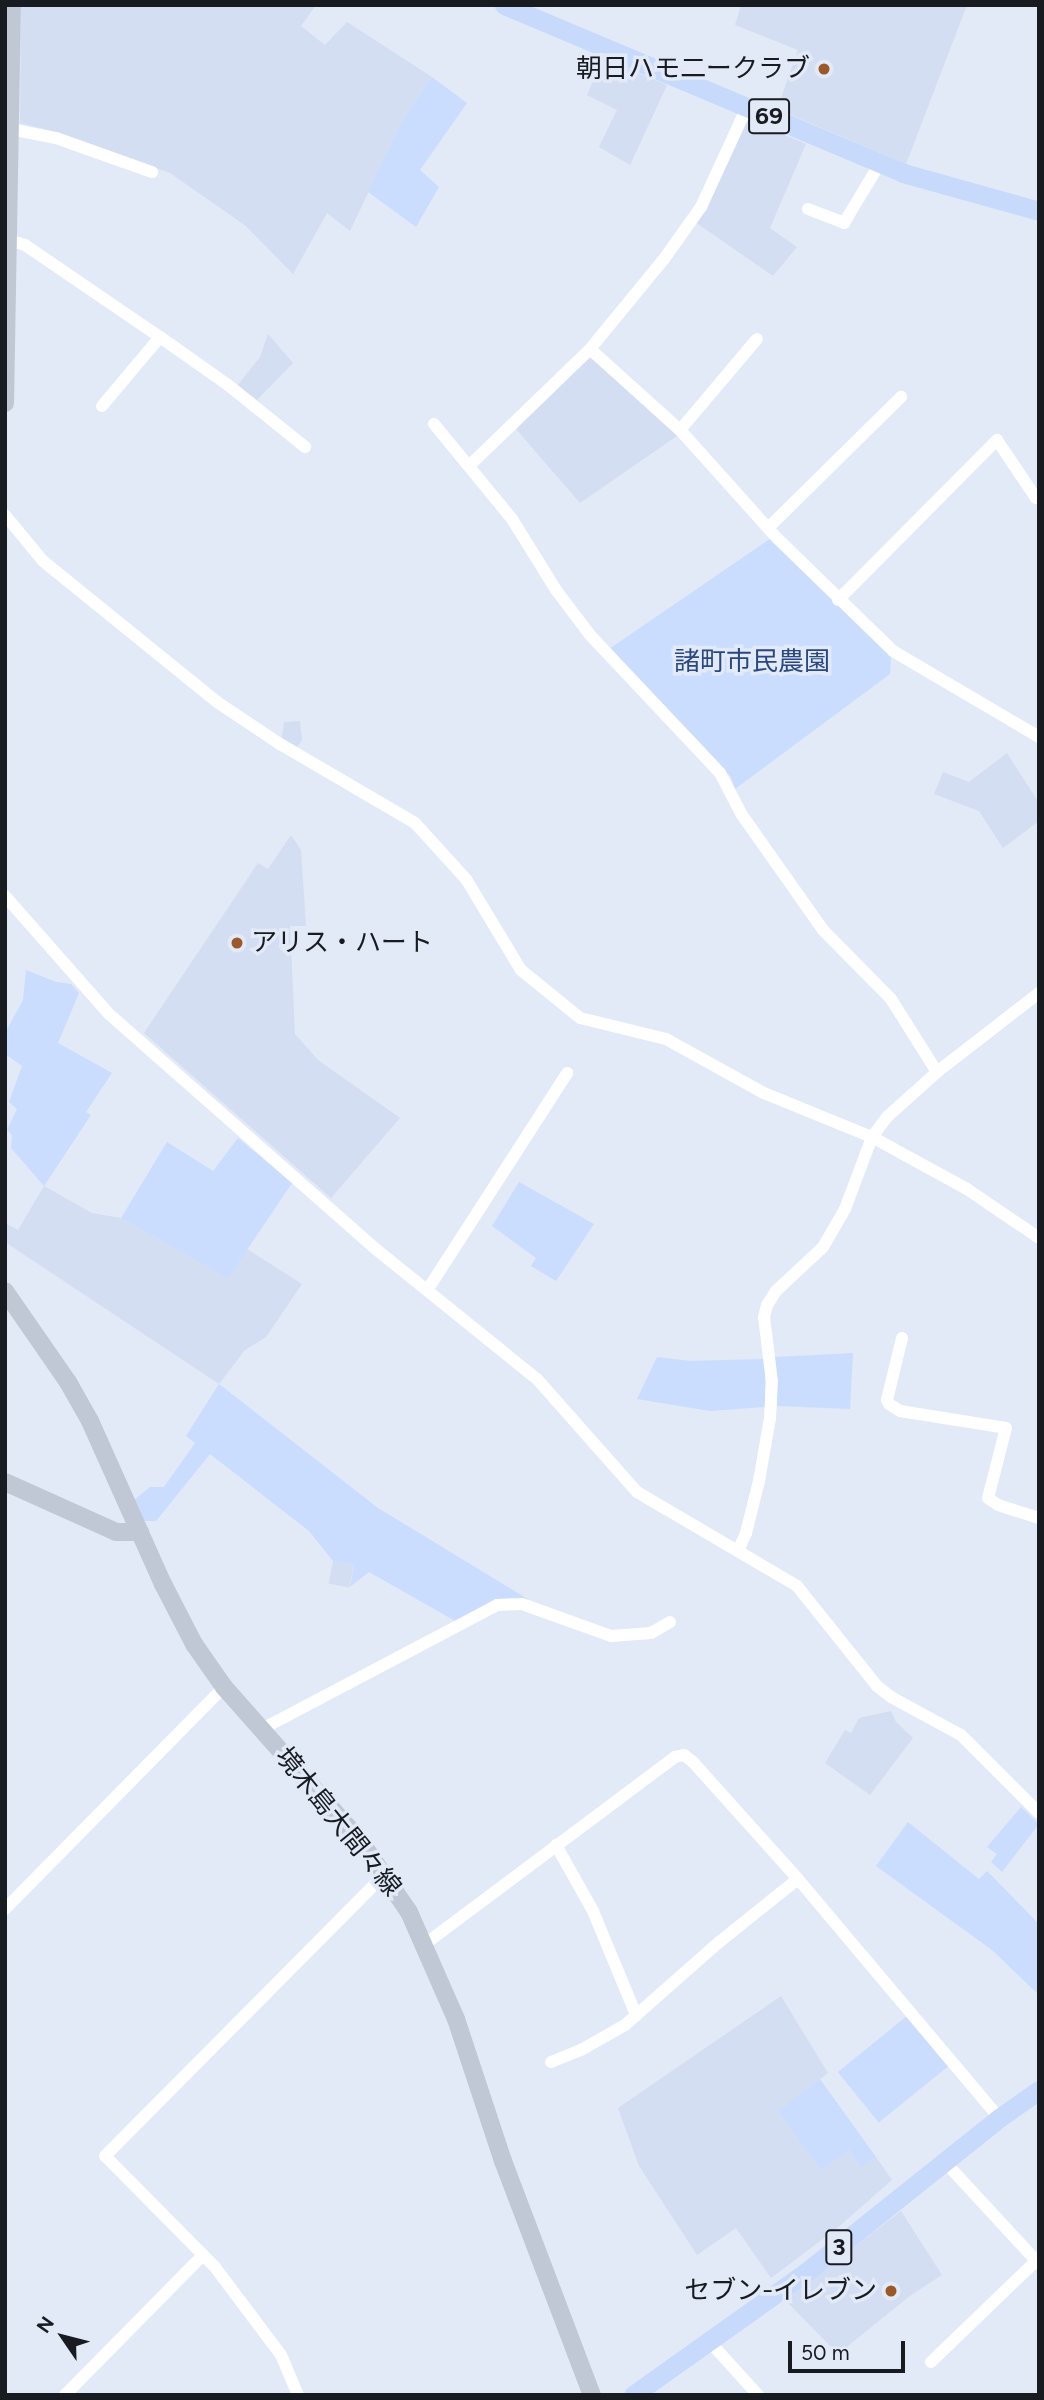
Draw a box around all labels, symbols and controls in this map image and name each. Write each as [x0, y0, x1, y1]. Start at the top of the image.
place label: 朝日ハモ二ークラブ [576, 53, 810, 85]
marker: 朝日ハモ二ークラブ [816, 61, 832, 77]
road number: 69 [748, 96, 790, 136]
park label: 諸町市民農園 [674, 646, 830, 678]
place label: アリス・ハート [251, 927, 433, 959]
marker: アリス・ハート [229, 935, 245, 951]
street label: 境木島大間々線 [269, 1741, 407, 1903]
road number: 3 [825, 2226, 853, 2268]
place label: セブン-イレブン [684, 2275, 877, 2307]
marker: セブン-イレブン [883, 2283, 899, 2299]
north arrow [28, 2302, 98, 2372]
text: N [32, 2312, 59, 2337]
scale bar [792, 2326, 909, 2370]
text: 50 m [801, 2340, 850, 2365]

